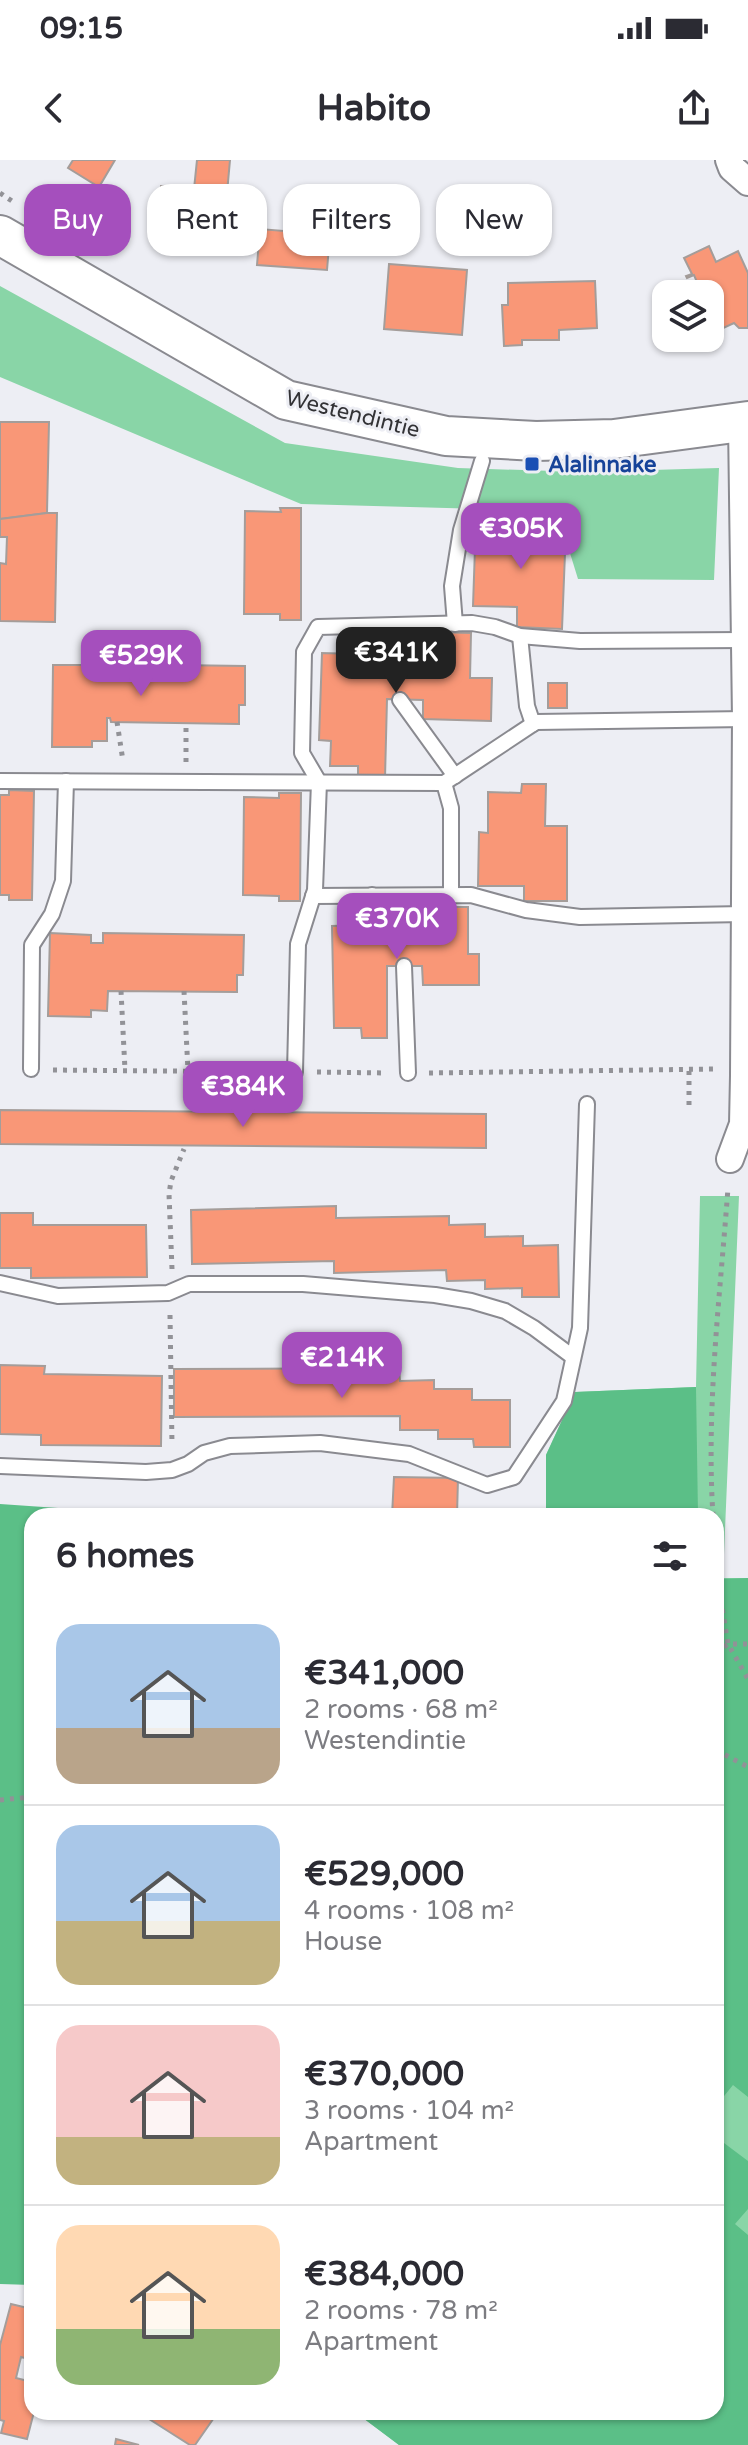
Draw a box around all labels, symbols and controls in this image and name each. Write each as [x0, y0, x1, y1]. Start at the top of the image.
text: 09:15 [40, 10, 123, 47]
icon: back [32, 86, 76, 130]
icon: share [672, 86, 716, 130]
text: Habito [317, 87, 431, 130]
chip: Buy [24, 184, 131, 256]
chip: Rent [147, 184, 267, 256]
chip: Filters [283, 184, 420, 256]
chip: New [436, 184, 552, 256]
map controls [652, 280, 724, 352]
button: layers [652, 280, 724, 352]
street label: Westendintie [283, 385, 422, 443]
place label: Alalinnake [548, 452, 656, 478]
marker: Alalinnake [523, 455, 541, 473]
pin: €305K [465, 503, 577, 571]
text: €305K [479, 513, 563, 544]
pin: €341K [340, 627, 452, 695]
pin: €529K [85, 630, 197, 698]
text: €341K [354, 637, 438, 668]
text: €529K [99, 640, 183, 671]
pin: €370K [341, 893, 453, 961]
text: €370K [355, 903, 439, 934]
pin: €384K [187, 1061, 299, 1129]
text: €384K [201, 1071, 285, 1102]
pin: €214K [286, 1332, 398, 1400]
text: €214K [300, 1342, 384, 1373]
icon: filters [648, 1534, 692, 1578]
text: 6 homes [56, 1536, 194, 1577]
text: €341,000 [304, 1653, 464, 1694]
icon: home [120, 1656, 216, 1752]
text: 2 rooms · 68 m² [304, 1694, 498, 1725]
text: Westendintie [304, 1725, 466, 1756]
text: €529,000 [304, 1854, 464, 1895]
icon: home [120, 1857, 216, 1953]
text: 4 rooms · 108 m² [304, 1895, 514, 1926]
text: House [304, 1926, 382, 1957]
text: €370,000 [304, 2054, 464, 2095]
icon: home [120, 2057, 216, 2153]
text: 3 rooms · 104 m² [304, 2095, 514, 2126]
text: Apartment [304, 2126, 438, 2157]
text: €384,000 [304, 2254, 464, 2295]
icon: home [120, 2257, 216, 2353]
text: 2 rooms · 78 m² [304, 2295, 498, 2326]
text: Apartment [304, 2326, 438, 2357]

